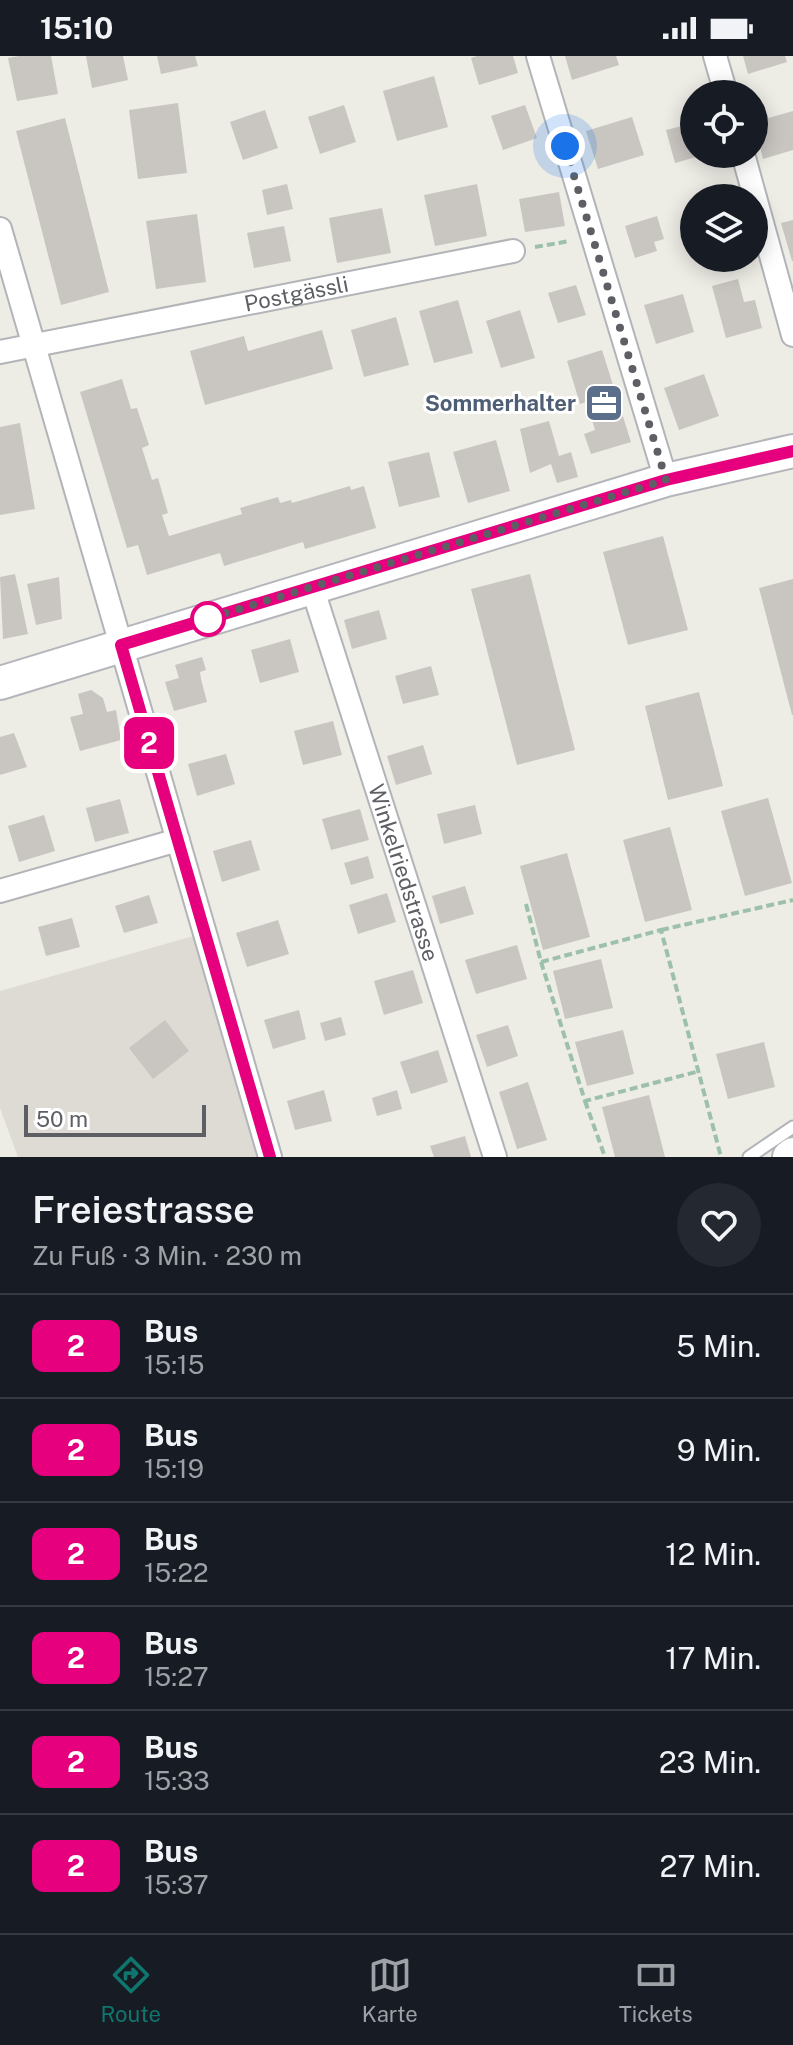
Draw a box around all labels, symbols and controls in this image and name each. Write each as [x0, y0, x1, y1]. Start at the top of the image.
text: 15:10 [40, 10, 113, 46]
map controls [680, 80, 768, 272]
button: locate [680, 80, 768, 168]
your location [545, 126, 585, 166]
button: layers [680, 184, 768, 272]
street label: Postgässli [242, 271, 351, 317]
office icon: Sommerhalter [583, 382, 625, 424]
place label: Sommerhalter [425, 390, 576, 416]
unlabelled marker [191, 602, 225, 636]
line badge: 2 [123, 717, 175, 769]
text: 2 [140, 726, 158, 759]
street label: Winkelriedstrasse [363, 781, 444, 964]
scale bar [24, 1101, 206, 1137]
text: 50 m [36, 1106, 88, 1132]
button: heart [677, 1183, 761, 1267]
text: Freiestrasse [32, 1187, 255, 1232]
text: Zu Fuß · 3 Min. · 230 m [32, 1240, 302, 1271]
text: Bus [144, 1313, 198, 1349]
text: 5 Min. [676, 1328, 761, 1364]
text: 2 [67, 1329, 85, 1362]
text: 15:15 [144, 1349, 204, 1380]
text: Bus [144, 1417, 198, 1453]
text: 9 Min. [677, 1432, 761, 1468]
text: 2 [67, 1433, 85, 1466]
text: 15:19 [144, 1453, 204, 1484]
text: Bus [144, 1521, 198, 1557]
text: 12 Min. [665, 1536, 761, 1572]
text: 2 [67, 1537, 85, 1570]
text: 15:22 [144, 1557, 209, 1588]
text: Bus [144, 1625, 198, 1661]
text: 17 Min. [665, 1640, 761, 1676]
text: 2 [67, 1641, 85, 1674]
text: 15:27 [144, 1661, 209, 1692]
text: Bus [144, 1729, 198, 1765]
text: 23 Min. [659, 1744, 761, 1780]
text: 2 [67, 1745, 85, 1778]
text: 15:33 [144, 1765, 210, 1796]
text: Bus [144, 1833, 198, 1869]
text: 27 Min. [660, 1848, 761, 1884]
text: 2 [67, 1849, 85, 1882]
text: 15:37 [144, 1869, 209, 1900]
tab: Route [100, 1953, 161, 2027]
tab: Karte [362, 1953, 418, 2027]
tab: Tickets [619, 1953, 693, 2027]

